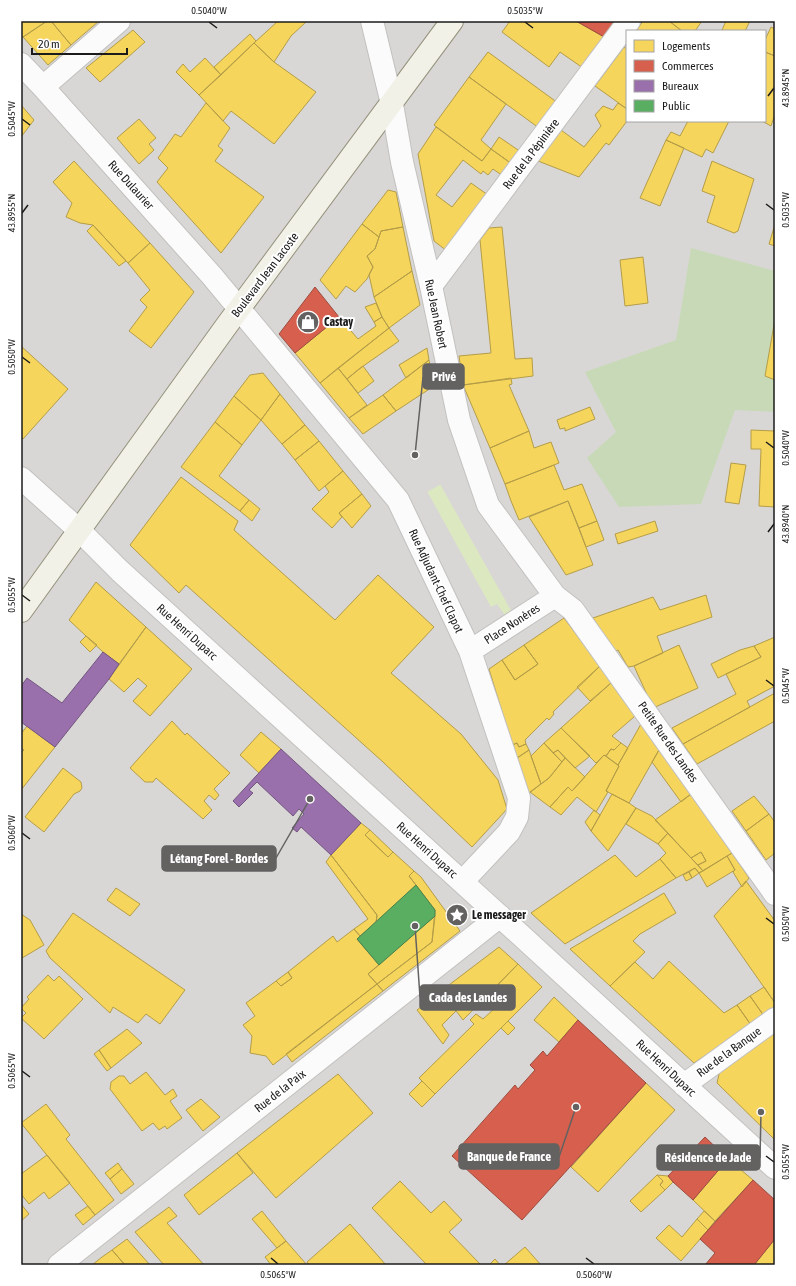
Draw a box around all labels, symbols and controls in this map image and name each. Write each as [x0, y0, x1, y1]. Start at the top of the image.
text: 0.5040°W [191, 5, 227, 16]
text: 0.5035°W [507, 5, 543, 16]
scale bar [32, 30, 127, 56]
legend [626, 30, 766, 122]
text: 20 m [38, 37, 60, 51]
text: Logements [662, 39, 710, 53]
text: Commerces [662, 59, 713, 73]
text: 43.8945°N [780, 69, 791, 107]
text: Bureaux [662, 79, 699, 93]
text: Public [662, 99, 690, 113]
text: 0.5045°W [6, 101, 17, 137]
street label: Rue de la Pépinière [500, 116, 562, 192]
street label: Rue Dulaurier [105, 158, 157, 213]
text: 0.5035°W [780, 192, 791, 228]
text: 43.8955°N [6, 194, 17, 232]
street label: Boulevard Jean Lacoste [229, 230, 301, 320]
street label: Rue Jean Robert [422, 278, 450, 351]
shop icon: Castay [295, 309, 321, 335]
place label: Castay [324, 315, 353, 329]
text: 0.5050°W [6, 339, 17, 375]
callout: Privé [423, 364, 464, 389]
text: Privé [432, 369, 456, 384]
text: 0.5040°W [780, 430, 791, 466]
text: 43.8940°N [780, 505, 791, 543]
street label: Rue Adjudant-Chef Clapot [406, 527, 466, 636]
text: 0.5055°W [6, 577, 17, 613]
street label: Rue Henri Duparc [154, 601, 221, 663]
street label: Place Nonères [482, 601, 542, 647]
text: 0.5045°W [780, 668, 791, 704]
street label: Petite Rue des Landes [635, 699, 701, 785]
text: 0.5060°W [6, 815, 17, 851]
street label: Rue Henri Duparc [394, 819, 461, 881]
callout: Létang Forel - Bordes [162, 846, 276, 871]
text: Létang Forel - Bordes [170, 851, 269, 866]
place icon: Le messager [444, 902, 470, 928]
text: 0.5050°W [780, 906, 791, 942]
place label: Le messager [472, 908, 526, 922]
callout: Cada des Landes [420, 985, 515, 1010]
text: Cada des Landes [429, 990, 508, 1005]
street label: Rue de la Banque [694, 1024, 764, 1080]
street label: Rue Henri Duparc [633, 1037, 699, 1100]
text: 0.5065°W [6, 1053, 17, 1089]
street label: Rue de la Paix [252, 1067, 308, 1115]
callout: Banque de France [459, 1144, 559, 1169]
text: 0.5055°W [780, 1144, 791, 1180]
callout: Résidence de Jade [657, 1145, 760, 1170]
text: Banque de France [467, 1149, 551, 1164]
text: Résidence de Jade [665, 1150, 752, 1165]
text: 0.5065°W [260, 1269, 296, 1280]
text: 0.5060°W [576, 1269, 612, 1280]

